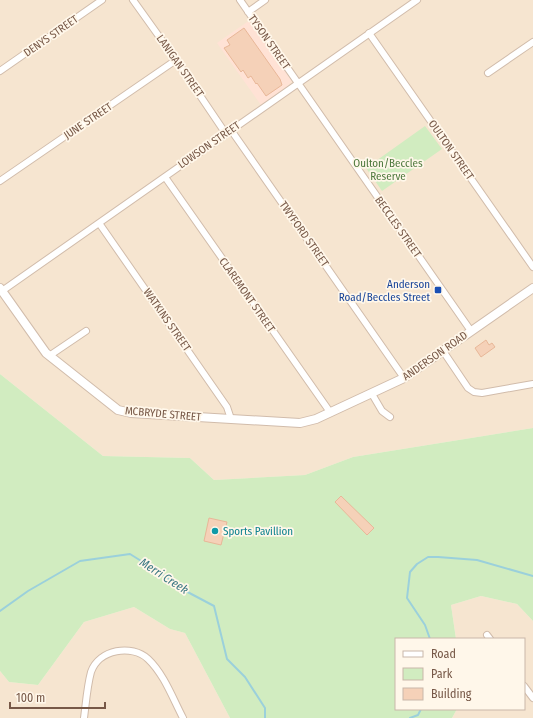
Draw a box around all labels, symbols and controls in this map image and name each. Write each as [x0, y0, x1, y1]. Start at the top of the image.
street label: DENYS STREET [21, 12, 81, 59]
street label: TYSON STREET [245, 12, 293, 73]
street label: LANIGAN STREET [154, 32, 207, 100]
street label: JUNE STREET [61, 100, 115, 142]
street label: LOWSON STREET [175, 118, 243, 171]
street label: OULTON STREET [426, 118, 477, 183]
park label: Oulton/Beccles Reserve [353, 157, 423, 183]
street label: BECCLES STREET [372, 194, 424, 261]
street label: TWYFORD STREET [277, 199, 332, 270]
street label: CLAREMONT STREET [216, 255, 278, 336]
place label: Anderson Road/Beccles Street [339, 278, 430, 304]
marker: Anderson Road/Beccles Street [433, 285, 443, 295]
street label: WATKINS STREET [141, 286, 194, 355]
street label: ANDERSON ROAD [400, 329, 470, 383]
street label: MCBRYDE STREET [124, 404, 202, 424]
place label: Sports Pavillion [223, 525, 293, 538]
marker: Sports Pavillion [210, 526, 220, 536]
water label: Merri Creek [137, 555, 191, 597]
legend [395, 638, 525, 710]
text: Road [431, 647, 456, 661]
text: Park [431, 667, 453, 681]
scale bar [10, 684, 105, 710]
text: Building [431, 687, 472, 701]
text: 100 m [16, 691, 45, 705]

